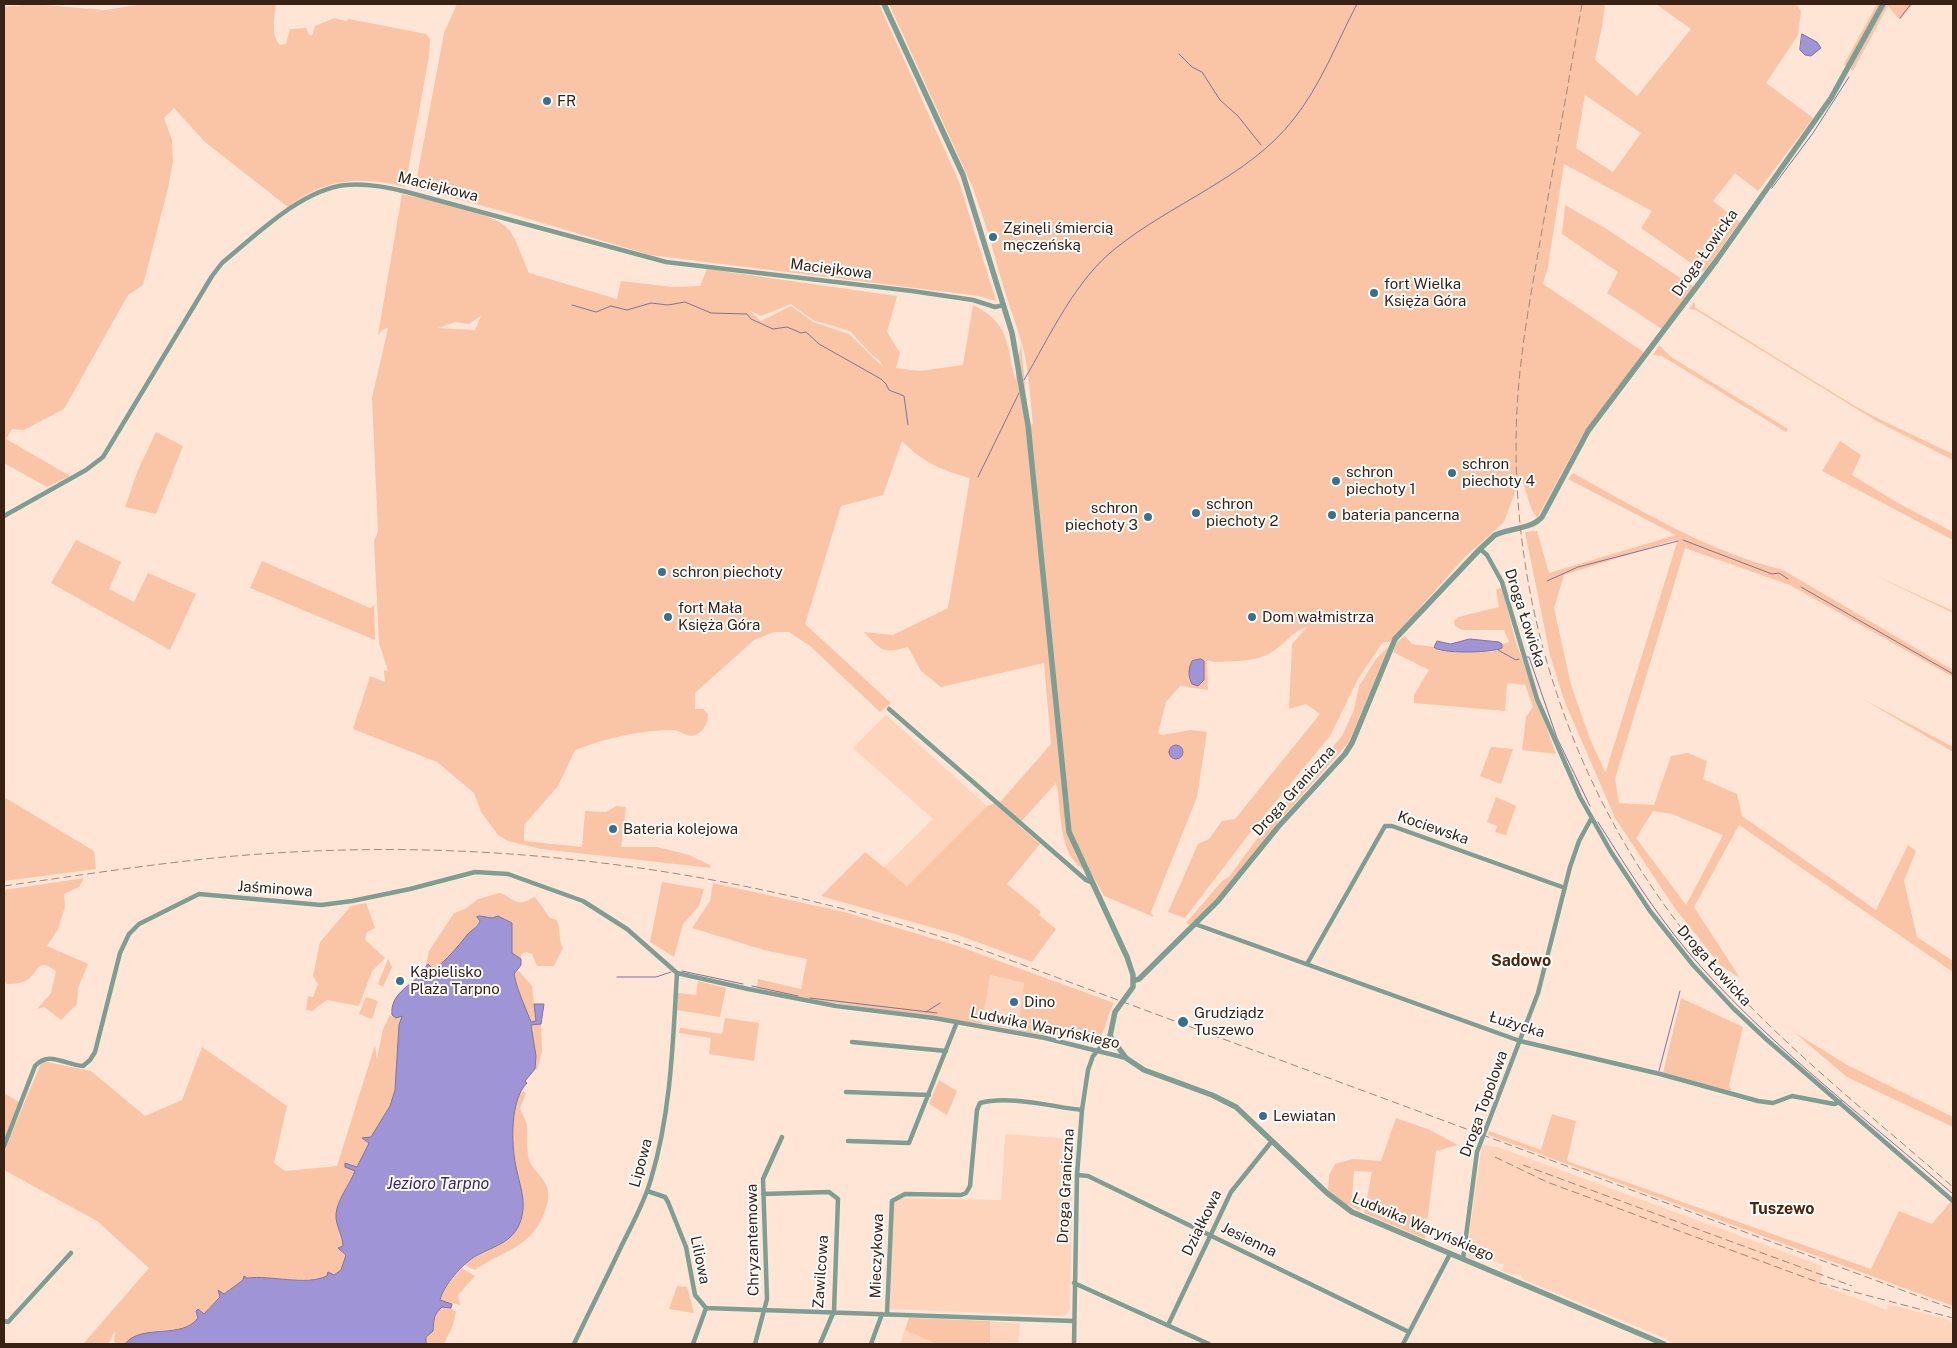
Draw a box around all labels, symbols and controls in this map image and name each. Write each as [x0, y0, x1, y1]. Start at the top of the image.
place label: FR [557, 92, 576, 110]
marker: FR [541, 95, 553, 107]
street label: Maciejkowa [396, 168, 480, 206]
street label: Droga Łowicka [1668, 206, 1742, 300]
place label: Zginęli śmiercią męczeńską [1003, 219, 1113, 254]
marker: Zginęli śmiercią męczeńską [987, 231, 999, 243]
street label: Maciejkowa [789, 255, 873, 283]
place label: fort Wielka Księża Góra [1384, 275, 1466, 310]
marker: fort Wielka Księża Góra [1368, 287, 1380, 299]
place label: schron piechoty 4 [1462, 455, 1535, 490]
place label: schron piechoty 1 [1346, 463, 1416, 498]
marker: schron piechoty 4 [1446, 467, 1458, 479]
marker: schron piechoty 1 [1330, 475, 1342, 487]
place label: schron piechoty 2 [1206, 495, 1278, 530]
place label: schron piechoty 3 [1065, 499, 1138, 534]
place label: bateria pancerna [1342, 506, 1460, 524]
marker: schron piechoty 2 [1190, 507, 1202, 519]
marker: bateria pancerna [1326, 509, 1338, 521]
marker: schron piechoty 3 [1142, 511, 1154, 523]
place label: schron piechoty [672, 563, 783, 581]
marker: schron piechoty [656, 566, 668, 578]
street label: Droga Łowicka [1501, 567, 1549, 669]
place label: fort Mała Księża Góra [678, 599, 760, 634]
place label: Dom wałmistrza [1262, 608, 1374, 626]
marker: fort Mała Księża Góra [662, 611, 674, 623]
marker: Dom wałmistrza [1246, 611, 1258, 623]
street label: Droga Graniczna [1249, 742, 1339, 840]
street label: Kociewska [1395, 807, 1471, 849]
place label: Bateria kolejowa [623, 820, 738, 838]
marker: Bateria kolejowa [607, 823, 619, 835]
street label: Jaśminowa [237, 877, 313, 901]
street label: Droga Łowicka [1673, 922, 1755, 1010]
district label: Sadowo [1491, 951, 1551, 971]
place label: Kąpielisko Plaża Tarpno [410, 963, 500, 998]
marker: Kąpielisko Plaża Tarpno [394, 975, 406, 987]
place label: Dino [1024, 993, 1055, 1011]
marker: Dino [1008, 996, 1020, 1008]
street label: Ludwika Waryńskiego [969, 1003, 1121, 1053]
place label: Grudziądz Tuszewo [1194, 1004, 1264, 1039]
street label: Łużycka [1487, 1008, 1547, 1042]
marker: Grudziądz Tuszewo [1176, 1015, 1190, 1029]
street label: Droga Topolowa [1456, 1048, 1512, 1160]
place label: Lewiatan [1273, 1107, 1336, 1125]
marker: Lewiatan [1257, 1110, 1269, 1122]
street label: Droga Graniczna [1054, 1128, 1078, 1244]
street label: Lipowa [626, 1137, 656, 1189]
water label: Jezioro Tarpno [387, 1174, 489, 1194]
street label: Chryzantemowa [743, 1184, 763, 1296]
street label: Działkowa [1178, 1187, 1226, 1259]
street label: Ludwika Waryńskiego [1349, 1189, 1497, 1265]
district label: Tuszewo [1749, 1199, 1815, 1219]
street label: Mieczykowa [867, 1213, 887, 1299]
street label: Jesienna [1218, 1219, 1280, 1261]
street label: Liliowa [686, 1234, 714, 1286]
street label: Zawilcowa [809, 1235, 833, 1309]

